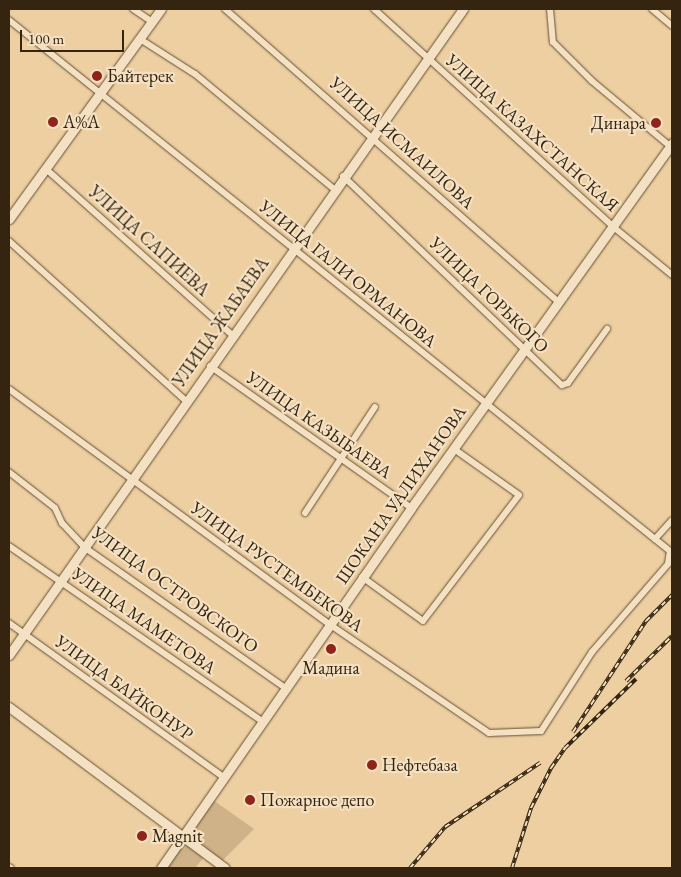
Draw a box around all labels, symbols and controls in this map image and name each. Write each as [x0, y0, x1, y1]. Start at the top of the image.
scale bar [22, 20, 126, 52]
text: 100 m [28, 29, 64, 48]
street label: УЛИЦА КАЗАХСТАНСКАЯ [441, 50, 623, 216]
place label: Байтерек [107, 65, 174, 87]
marker: Байтерек [91, 70, 103, 82]
street label: УЛИЦА ИСМАИЛОВА [325, 72, 479, 214]
place label: A%A [63, 111, 100, 133]
place label: Динара [591, 112, 646, 134]
marker: A%A [47, 116, 59, 128]
marker: Динара [650, 117, 662, 129]
street label: УЛИЦА САПИЕВА [84, 181, 214, 301]
street label: УЛИЦА ГАЛИ ОРМАНОВА [255, 196, 441, 352]
street label: УЛИЦА ГОРЬКОГО [425, 233, 553, 357]
street label: УЛИЦА ЖАБАЕВА [168, 253, 274, 391]
street label: УЛИЦА КАЗЫБАЕВА [242, 367, 396, 483]
street label: ШОКАНА УАЛИХАНОВА [331, 402, 471, 588]
street label: УЛИЦА РУСТЕМБЕКОВА [186, 497, 368, 637]
street label: УЛИЦА ОСТРОВСКОГО [88, 522, 262, 658]
street label: УЛИЦА МАМЕТОВА [68, 563, 220, 679]
street label: УЛИЦА БАЙКОНУР [51, 631, 197, 745]
marker: Мадина [325, 643, 337, 655]
place label: Мадина [302, 657, 360, 679]
place label: Нефтебаза [382, 754, 458, 776]
marker: Нефтебаза [366, 759, 378, 771]
place label: Пожарное депо [260, 789, 374, 811]
marker: Пожарное депо [244, 794, 256, 806]
place label: Magnit [152, 825, 202, 847]
marker: Magnit [136, 830, 148, 842]

